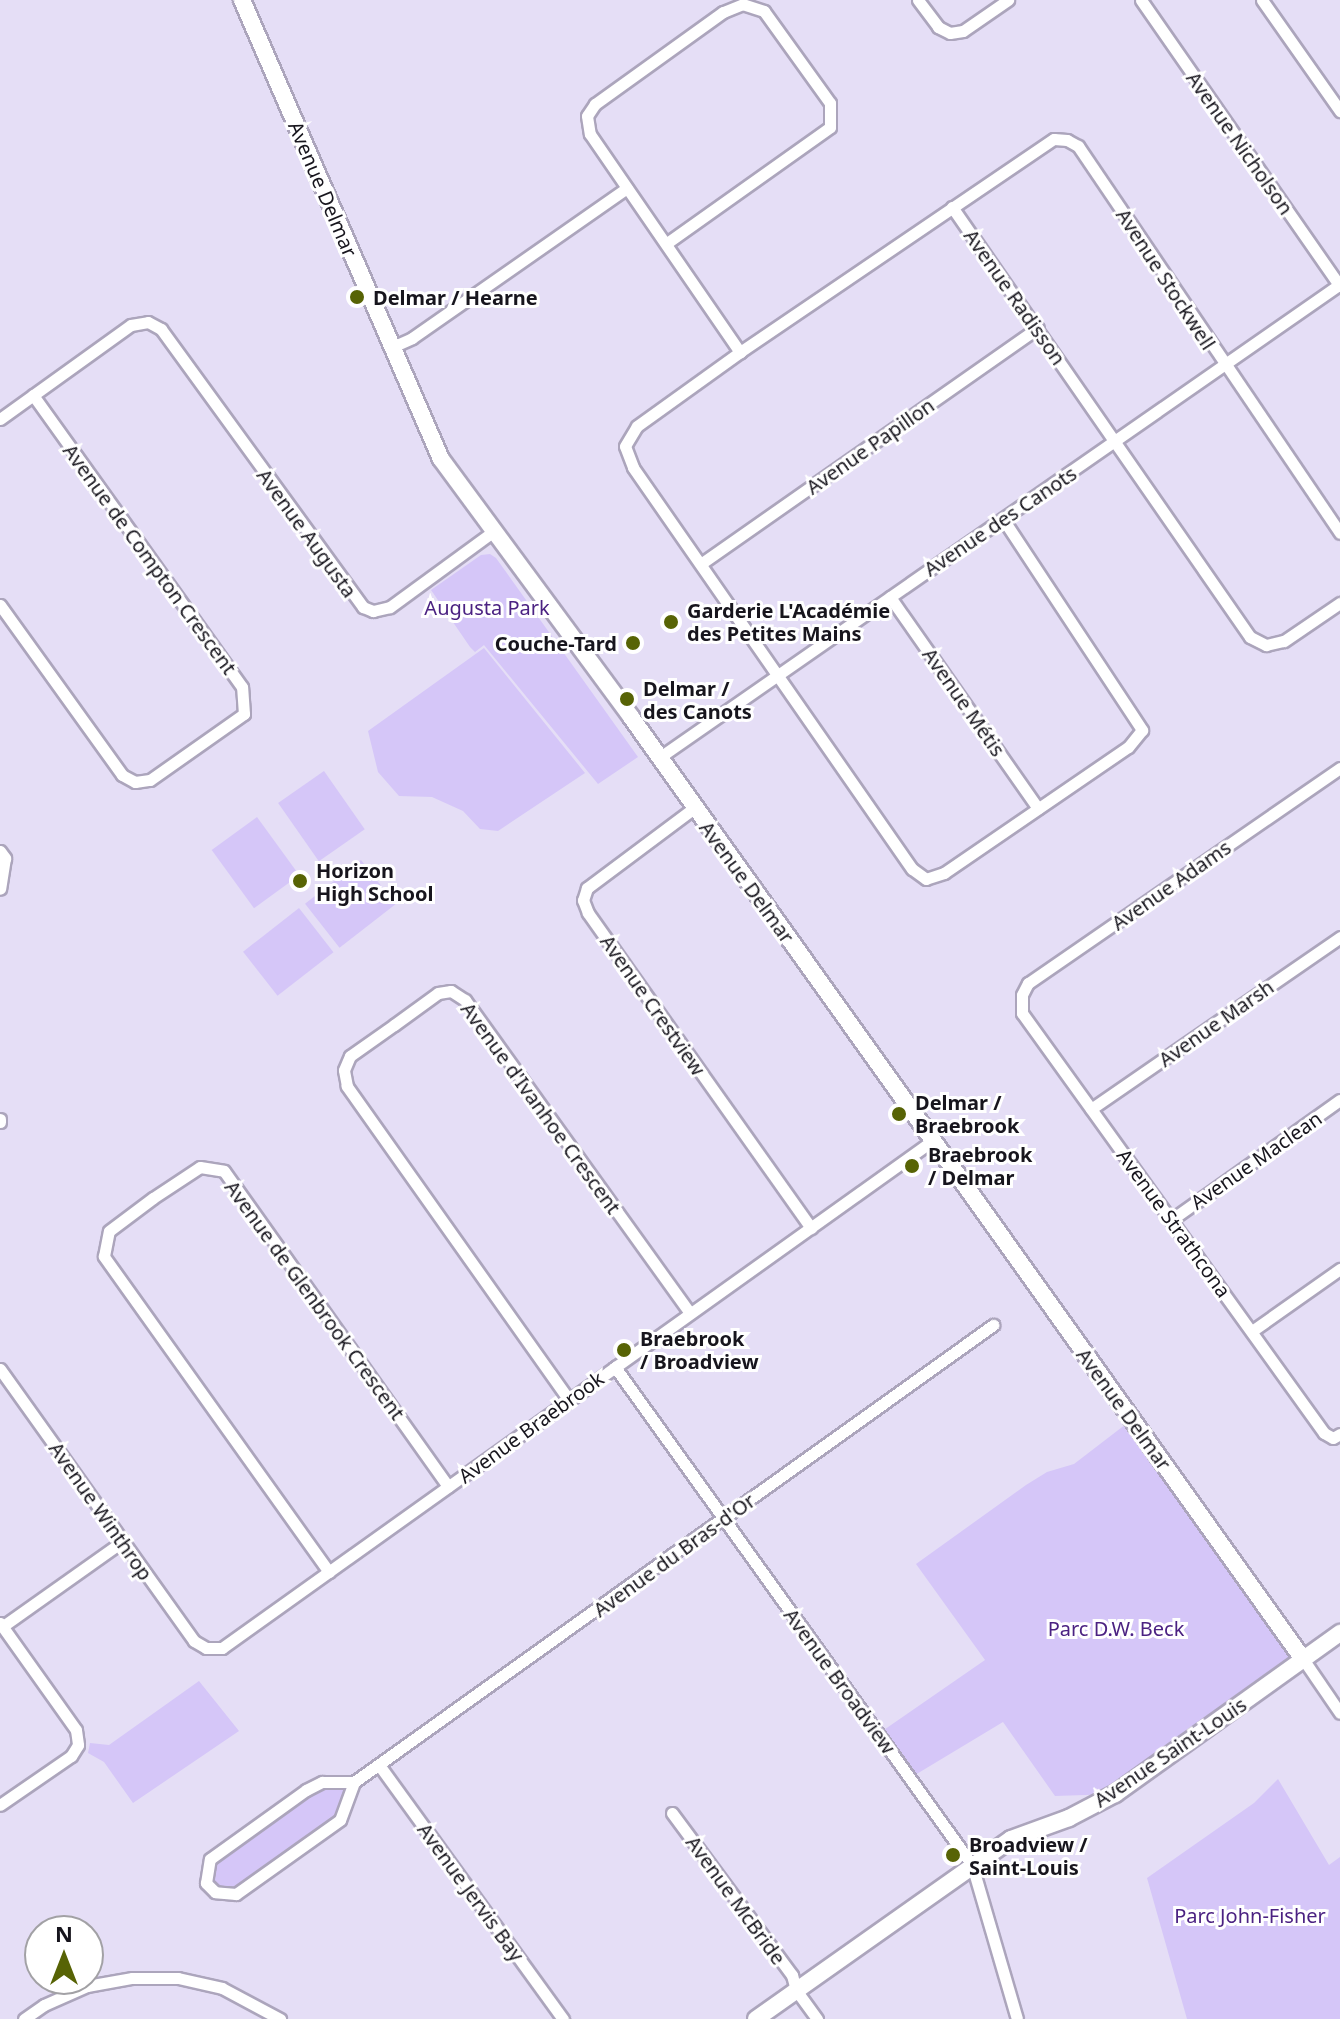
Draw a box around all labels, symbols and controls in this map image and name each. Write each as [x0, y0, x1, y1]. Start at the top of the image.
street label: Avenue Nicholson [1182, 67, 1298, 219]
street label: Avenue Delmar [284, 118, 362, 260]
street label: Avenue Stockwell [1111, 204, 1221, 354]
street label: Avenue Radisson [959, 225, 1071, 369]
place label: Delmar / Hearne [373, 285, 538, 309]
marker: Delmar / Hearne [348, 288, 366, 306]
street label: Avenue Papillon [801, 393, 939, 499]
street label: Avenue de Compton Crescent [58, 439, 242, 679]
street label: Avenue des Canots [919, 461, 1081, 581]
street label: Avenue Augusta [252, 464, 362, 602]
park label: Augusta Park [424, 595, 550, 619]
place label: Garderie L'Académie des Petites Mains [687, 598, 890, 645]
marker: Garderie L'Académie des Petites Mains [662, 613, 680, 631]
place label: Couche-Tard [495, 631, 617, 655]
marker: Couche-Tard [624, 634, 642, 652]
street label: Avenue Métis [918, 643, 1010, 761]
place label: Delmar / des Canots [643, 676, 752, 723]
marker: Delmar / des Canots [618, 690, 636, 708]
street label: Avenue Delmar [695, 816, 799, 948]
street label: Avenue Adams [1107, 835, 1235, 935]
place label: Horizon High School [316, 858, 433, 905]
marker: Horizon High School [291, 872, 309, 890]
street label: Avenue Crestview [596, 930, 710, 1080]
street label: Avenue Marsh [1154, 974, 1278, 1072]
street label: Avenue d'Ivanhoe Crescent [456, 998, 626, 1218]
place label: Delmar / Braebrook [915, 1090, 1019, 1137]
marker: Delmar / Braebrook [890, 1105, 908, 1123]
street label: Avenue Maclean [1186, 1106, 1326, 1214]
place label: Braebrook / Delmar [928, 1142, 1032, 1189]
street label: Avenue Strathcona [1112, 1144, 1236, 1302]
marker: Braebrook / Delmar [903, 1157, 921, 1175]
street label: Avenue de Glenbrook Crescent [220, 1176, 410, 1424]
place label: Braebrook / Broadview [640, 1326, 759, 1373]
marker: Braebrook / Broadview [615, 1341, 633, 1359]
street label: Avenue Delmar [1072, 1343, 1176, 1475]
street label: Avenue Braebrook [454, 1366, 608, 1488]
street label: Avenue Winthrop [44, 1437, 158, 1585]
street label: Avenue du Bras-d'Or [588, 1488, 760, 1622]
street label: Avenue Broadview [779, 1604, 901, 1758]
park label: Parc D.W. Beck [1048, 1616, 1184, 1640]
street label: Avenue Saint-Louis [1089, 1692, 1251, 1812]
street label: Avenue Jervis Bay [413, 1818, 529, 1966]
street label: Avenue McBride [681, 1831, 791, 1969]
place label: Broadview / Saint-Louis [969, 1832, 1088, 1879]
marker: Broadview / Saint-Louis [944, 1846, 962, 1864]
park label: Parc John-Fisher [1174, 1903, 1326, 1927]
north arrow [24, 1915, 104, 1995]
text: N [55, 1918, 73, 1948]

